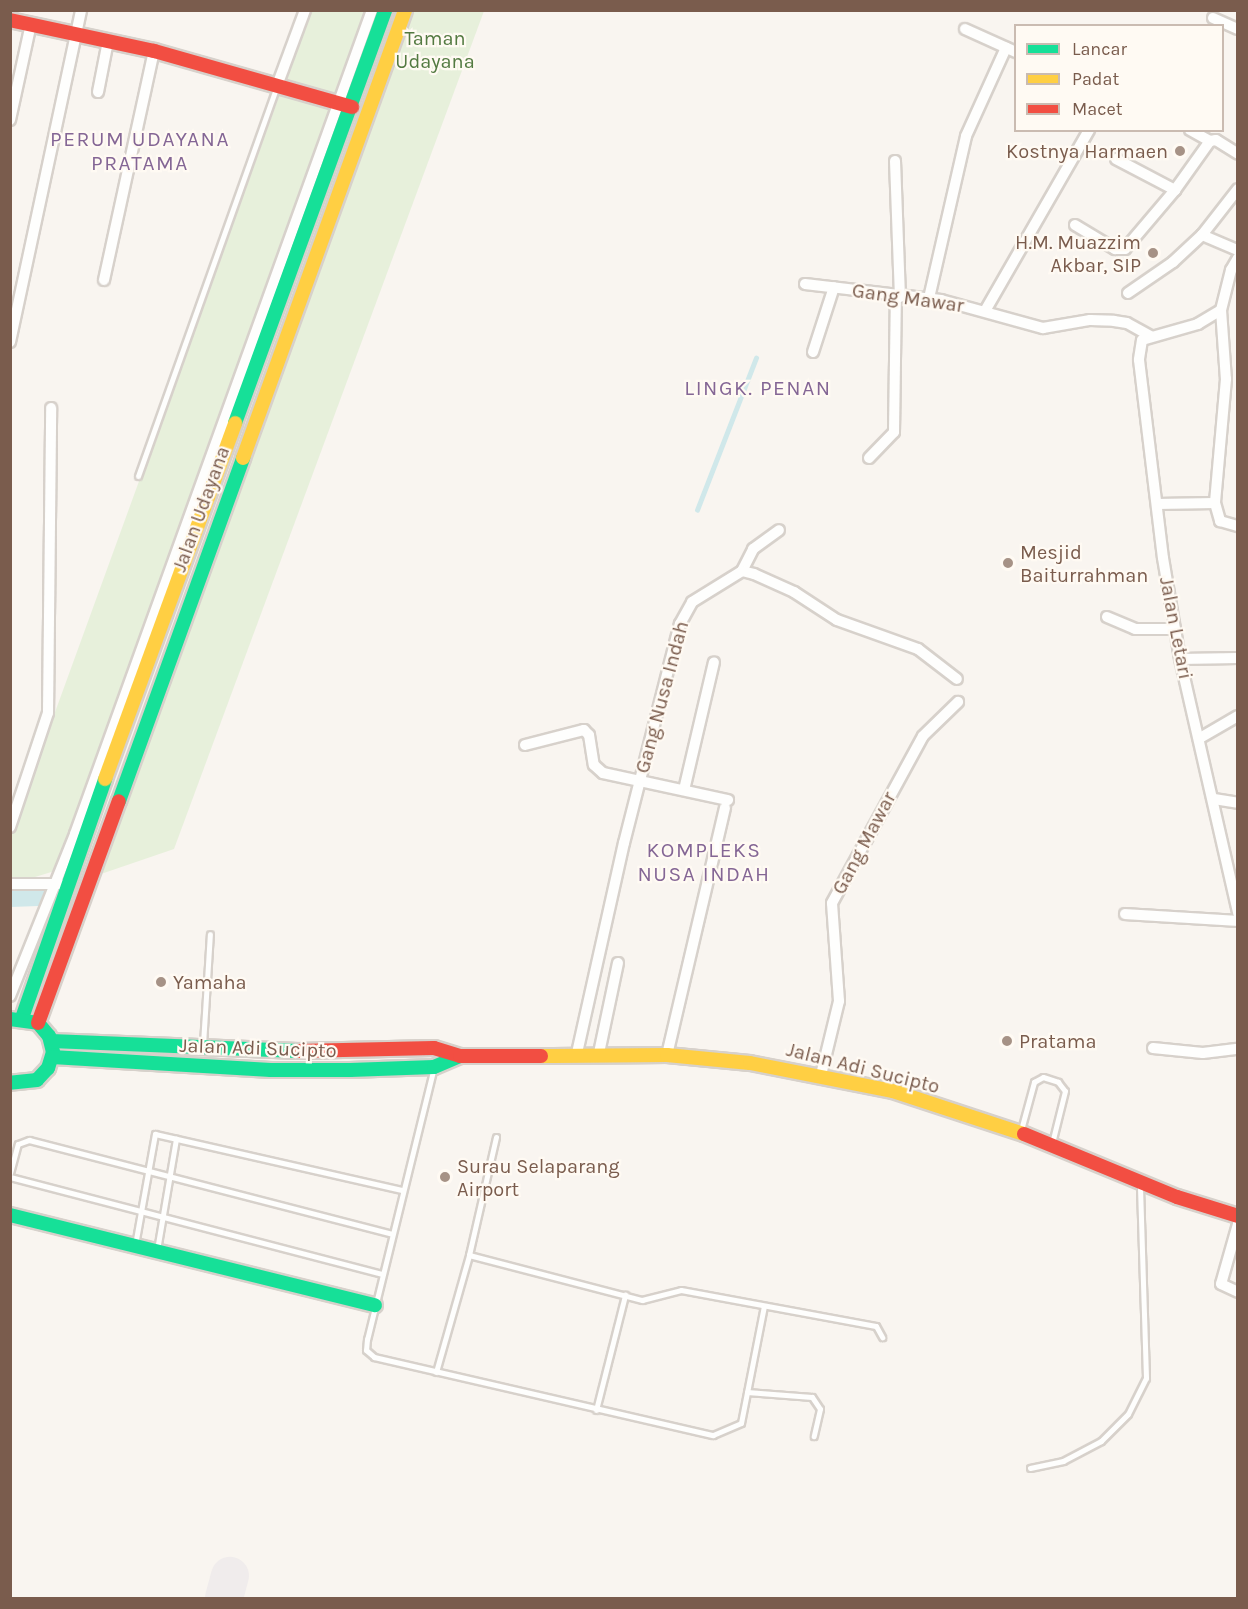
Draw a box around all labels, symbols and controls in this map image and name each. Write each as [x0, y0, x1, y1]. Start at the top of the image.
legend [1014, 24, 1224, 132]
park label: Taman Udayana [395, 26, 475, 73]
text: Lancar [1072, 38, 1127, 60]
text: Padat [1072, 68, 1119, 90]
text: Macet [1072, 98, 1122, 120]
district label: PERUM UDAYANA PRATAMA [50, 126, 230, 176]
place label: Kostnya Harmaen [1006, 139, 1168, 163]
marker: Kostnya Harmaen [1173, 144, 1187, 158]
place label: H.M. Muazzim Akbar, SIP [1015, 230, 1141, 277]
marker: H.M. Muazzim Akbar, SIP [1146, 246, 1160, 260]
street label: Gang Mawar [851, 278, 965, 318]
district label: LINGK. PENAN [684, 375, 832, 401]
street label: Jalan Udayana [167, 443, 235, 575]
place label: Mesjid Baiturrahman [1020, 540, 1148, 587]
marker: Mesjid Baiturrahman [1001, 556, 1015, 570]
street label: Jalan Letari [1154, 575, 1198, 681]
street label: Gang Nusa Indah [630, 618, 694, 776]
street label: Gang Mawar [827, 788, 901, 898]
district label: KOMPLEKS NUSA INDAH [637, 837, 771, 887]
place label: Yamaha [173, 970, 247, 994]
marker: Yamaha [154, 975, 168, 989]
place label: Pratama [1019, 1029, 1097, 1053]
street label: Jalan Adi Sucipto [179, 1033, 337, 1063]
marker: Pratama [1000, 1034, 1014, 1048]
street label: Jalan Adi Sucipto [784, 1037, 942, 1099]
place label: Surau Selaparang Airport [457, 1154, 620, 1201]
marker: Surau Selaparang Airport [438, 1170, 452, 1184]

